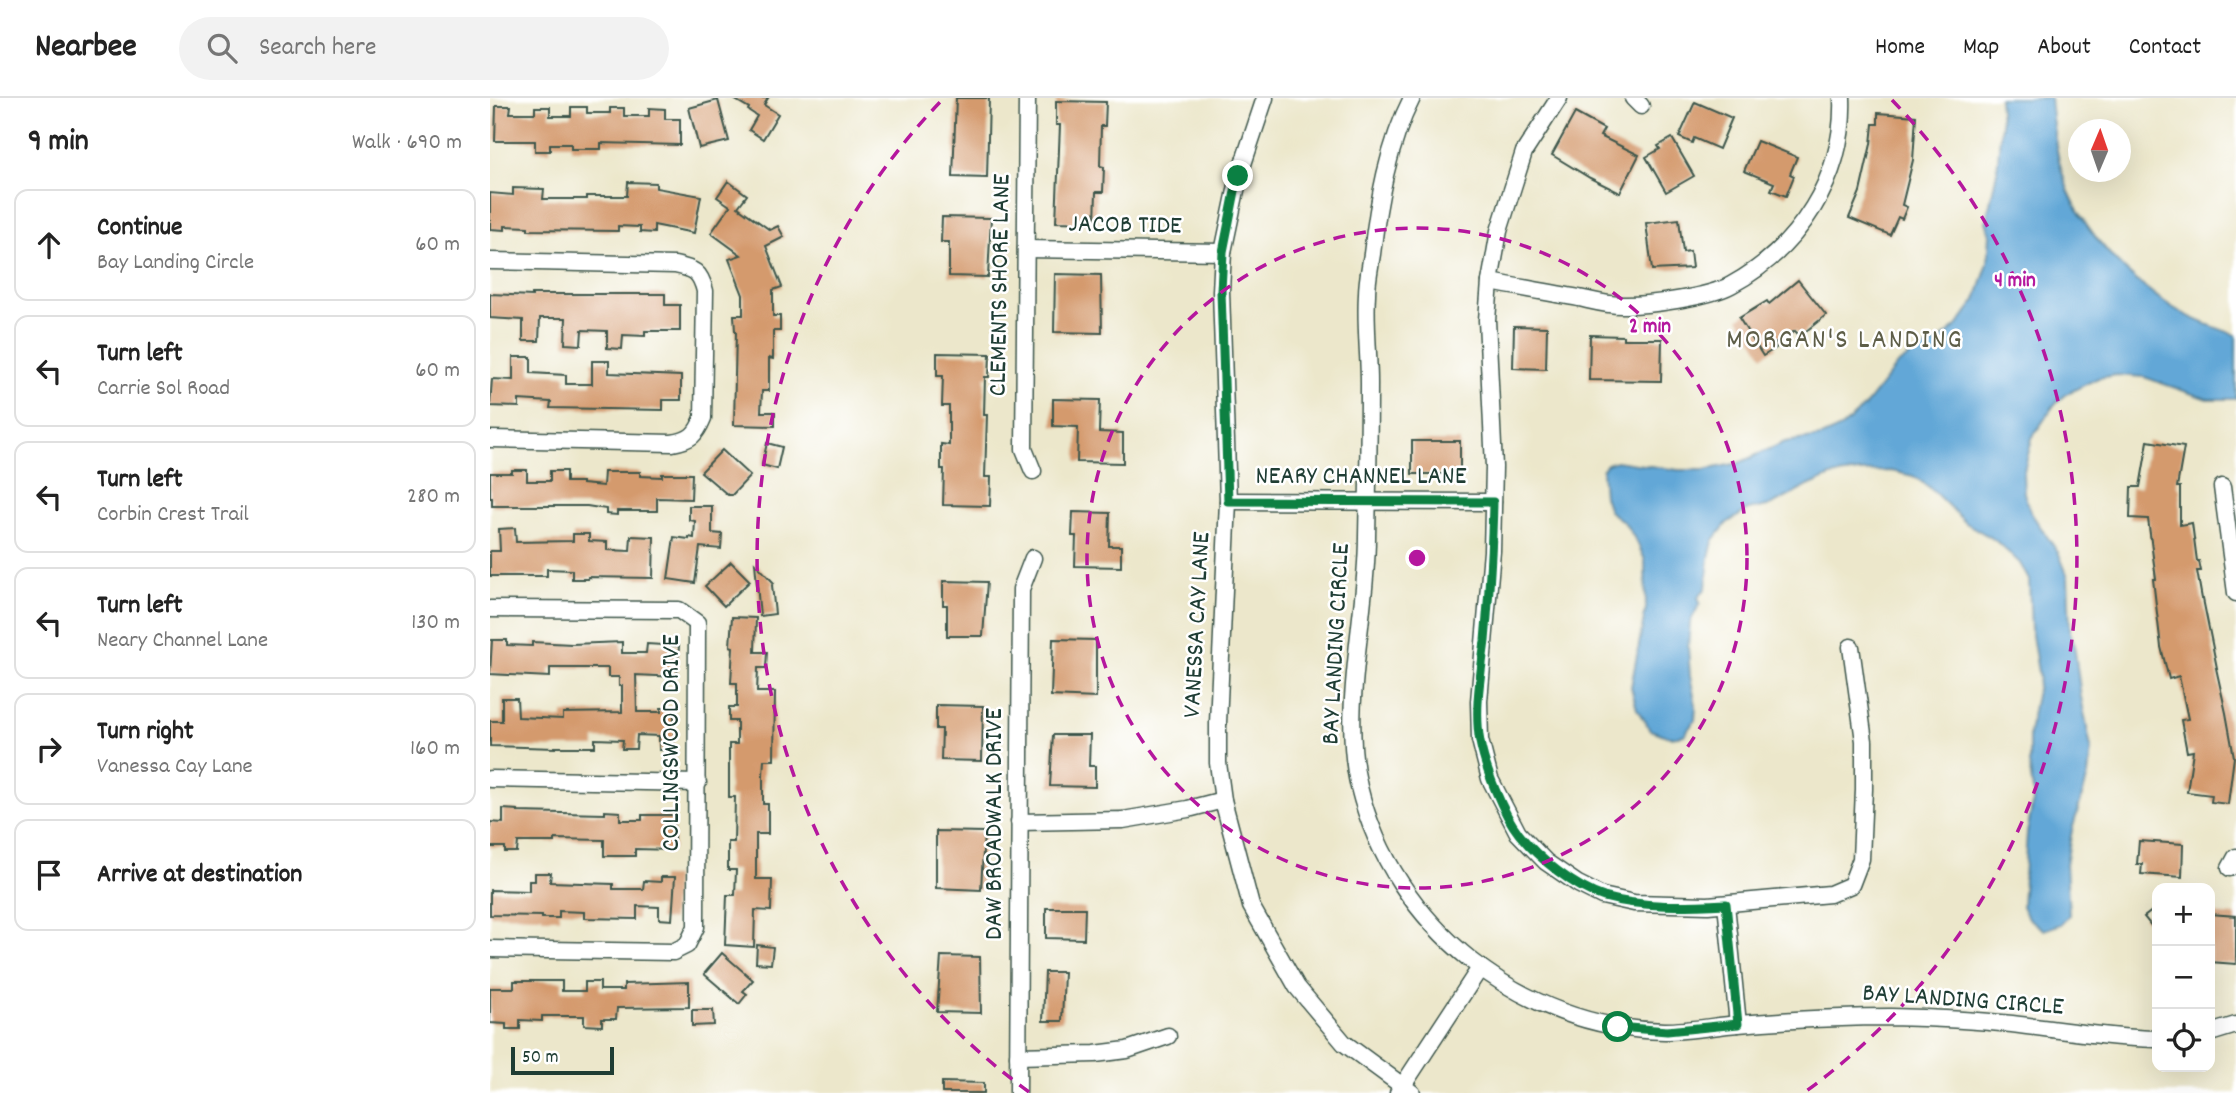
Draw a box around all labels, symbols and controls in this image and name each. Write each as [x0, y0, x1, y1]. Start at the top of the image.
search box [179, 17, 669, 80]
text: Nearbee [35, 25, 137, 72]
icon: search [203, 29, 241, 67]
text: Search here [259, 30, 376, 67]
text: Home [1875, 31, 1925, 65]
text: Map [1963, 31, 1999, 65]
text: About [2037, 31, 2091, 65]
text: Contact [2129, 31, 2201, 65]
north arrow [2068, 119, 2131, 182]
text: 9 min [28, 122, 89, 165]
text: Walk · 690 m [352, 127, 462, 160]
route end [1222, 160, 1253, 191]
street label: CLEMENTS SHORE LANE [981, 173, 1021, 397]
street label: JACOB TIDE [1068, 207, 1182, 245]
text: Continue [97, 210, 182, 247]
icon: ahead [30, 226, 68, 264]
text: 60 m [415, 229, 460, 262]
text: Bay Landing Circle [97, 247, 254, 280]
text: 4 min [1994, 267, 2036, 297]
text: 2 min [1629, 313, 1671, 343]
district label: MORGAN'S LANDING [1726, 322, 1964, 362]
text: Turn left [97, 336, 183, 373]
icon: left [30, 352, 68, 390]
text: 60 m [415, 355, 460, 388]
text: Carrie Sol Road [97, 373, 230, 406]
street label: NEARY CHANNEL LANE [1256, 459, 1467, 496]
text: Turn left [97, 462, 183, 499]
icon: left [30, 478, 68, 516]
text: 280 m [407, 481, 460, 514]
text: Corbin Crest Trail [97, 499, 249, 532]
street label: VANESSA CAY LANE [1175, 531, 1221, 719]
street label: BAY LANDING CIRCLE [1313, 542, 1361, 746]
centre of rings [1405, 546, 1429, 570]
text: Turn left [97, 588, 183, 625]
icon: left [30, 604, 68, 642]
text: 130 m [411, 607, 460, 640]
text: Neary Channel Lane [97, 625, 268, 658]
street label: COLLINGSWOOD DRIVE [654, 634, 691, 852]
street label: DAW BROADWALK DRIVE [977, 708, 1014, 940]
text: Turn right [97, 714, 194, 751]
icon: right [30, 730, 68, 768]
text: 160 m [410, 733, 460, 766]
text: Vanessa Cay Lane [97, 751, 253, 784]
icon: arrive [30, 856, 68, 894]
text: Arrive at destination [97, 857, 302, 894]
map controls [2152, 883, 2215, 1072]
button: + [2152, 883, 2215, 946]
button: − [2152, 946, 2215, 1009]
street label: BAY LANDING CIRCLE [1861, 976, 2065, 1027]
button: locate [2152, 1009, 2215, 1072]
route start [1602, 1011, 1633, 1042]
scale bar [511, 1044, 614, 1076]
text: 50 m [522, 1045, 559, 1072]

